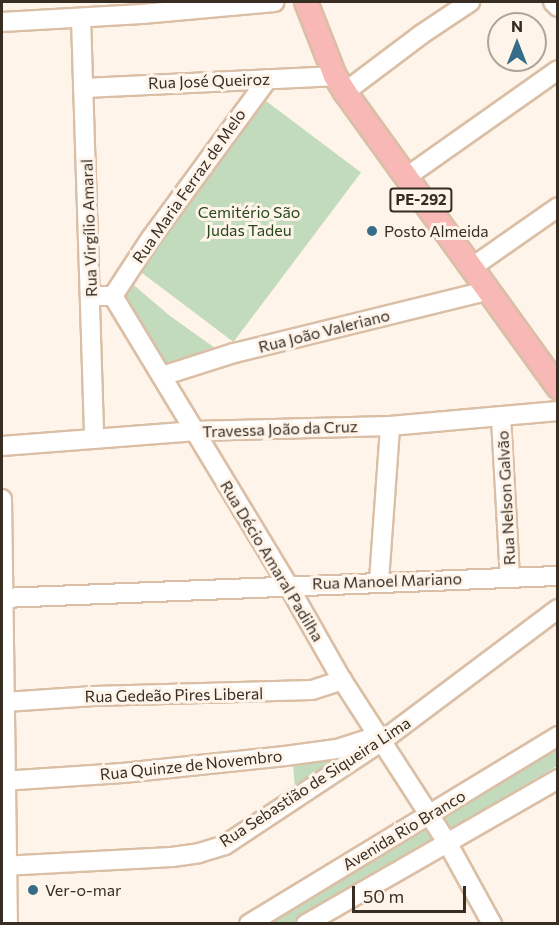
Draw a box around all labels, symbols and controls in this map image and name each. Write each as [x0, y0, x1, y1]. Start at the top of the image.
north arrow [487, 12, 547, 72]
text: N [511, 16, 523, 35]
street label: Rua José Queiroz [148, 69, 270, 93]
street label: Rua Maria Ferraz de Melo [128, 105, 250, 267]
street label: Rua Virgílio Amaral [77, 159, 101, 297]
road number: PE-292 [388, 188, 454, 212]
park label: Cemitério São Judas Tadeu [198, 202, 300, 240]
place label: Posto Almeida [384, 221, 489, 241]
marker: Posto Almeida [365, 224, 379, 238]
street label: Rua João Valeriano [256, 305, 392, 357]
street label: Travessa João da Cruz [202, 417, 358, 441]
street label: Rua Nelson Galvão [493, 430, 519, 566]
street label: Rua Décio Amaral Padilha [216, 477, 328, 645]
street label: Rua Manoel Mariano [312, 569, 462, 593]
street label: Rua Gedeão Pires Liberal [85, 684, 263, 706]
street label: Rua Sebastião de Siqueira Lima [216, 713, 414, 851]
street label: Rua Quinze de Novembro [99, 746, 283, 784]
street label: Avenida Rio Branco [339, 786, 469, 874]
scale bar [355, 874, 469, 912]
place label: Ver-o-mar [45, 880, 121, 900]
marker: Ver-o-mar [26, 883, 40, 897]
text: 50 m [363, 885, 404, 907]

